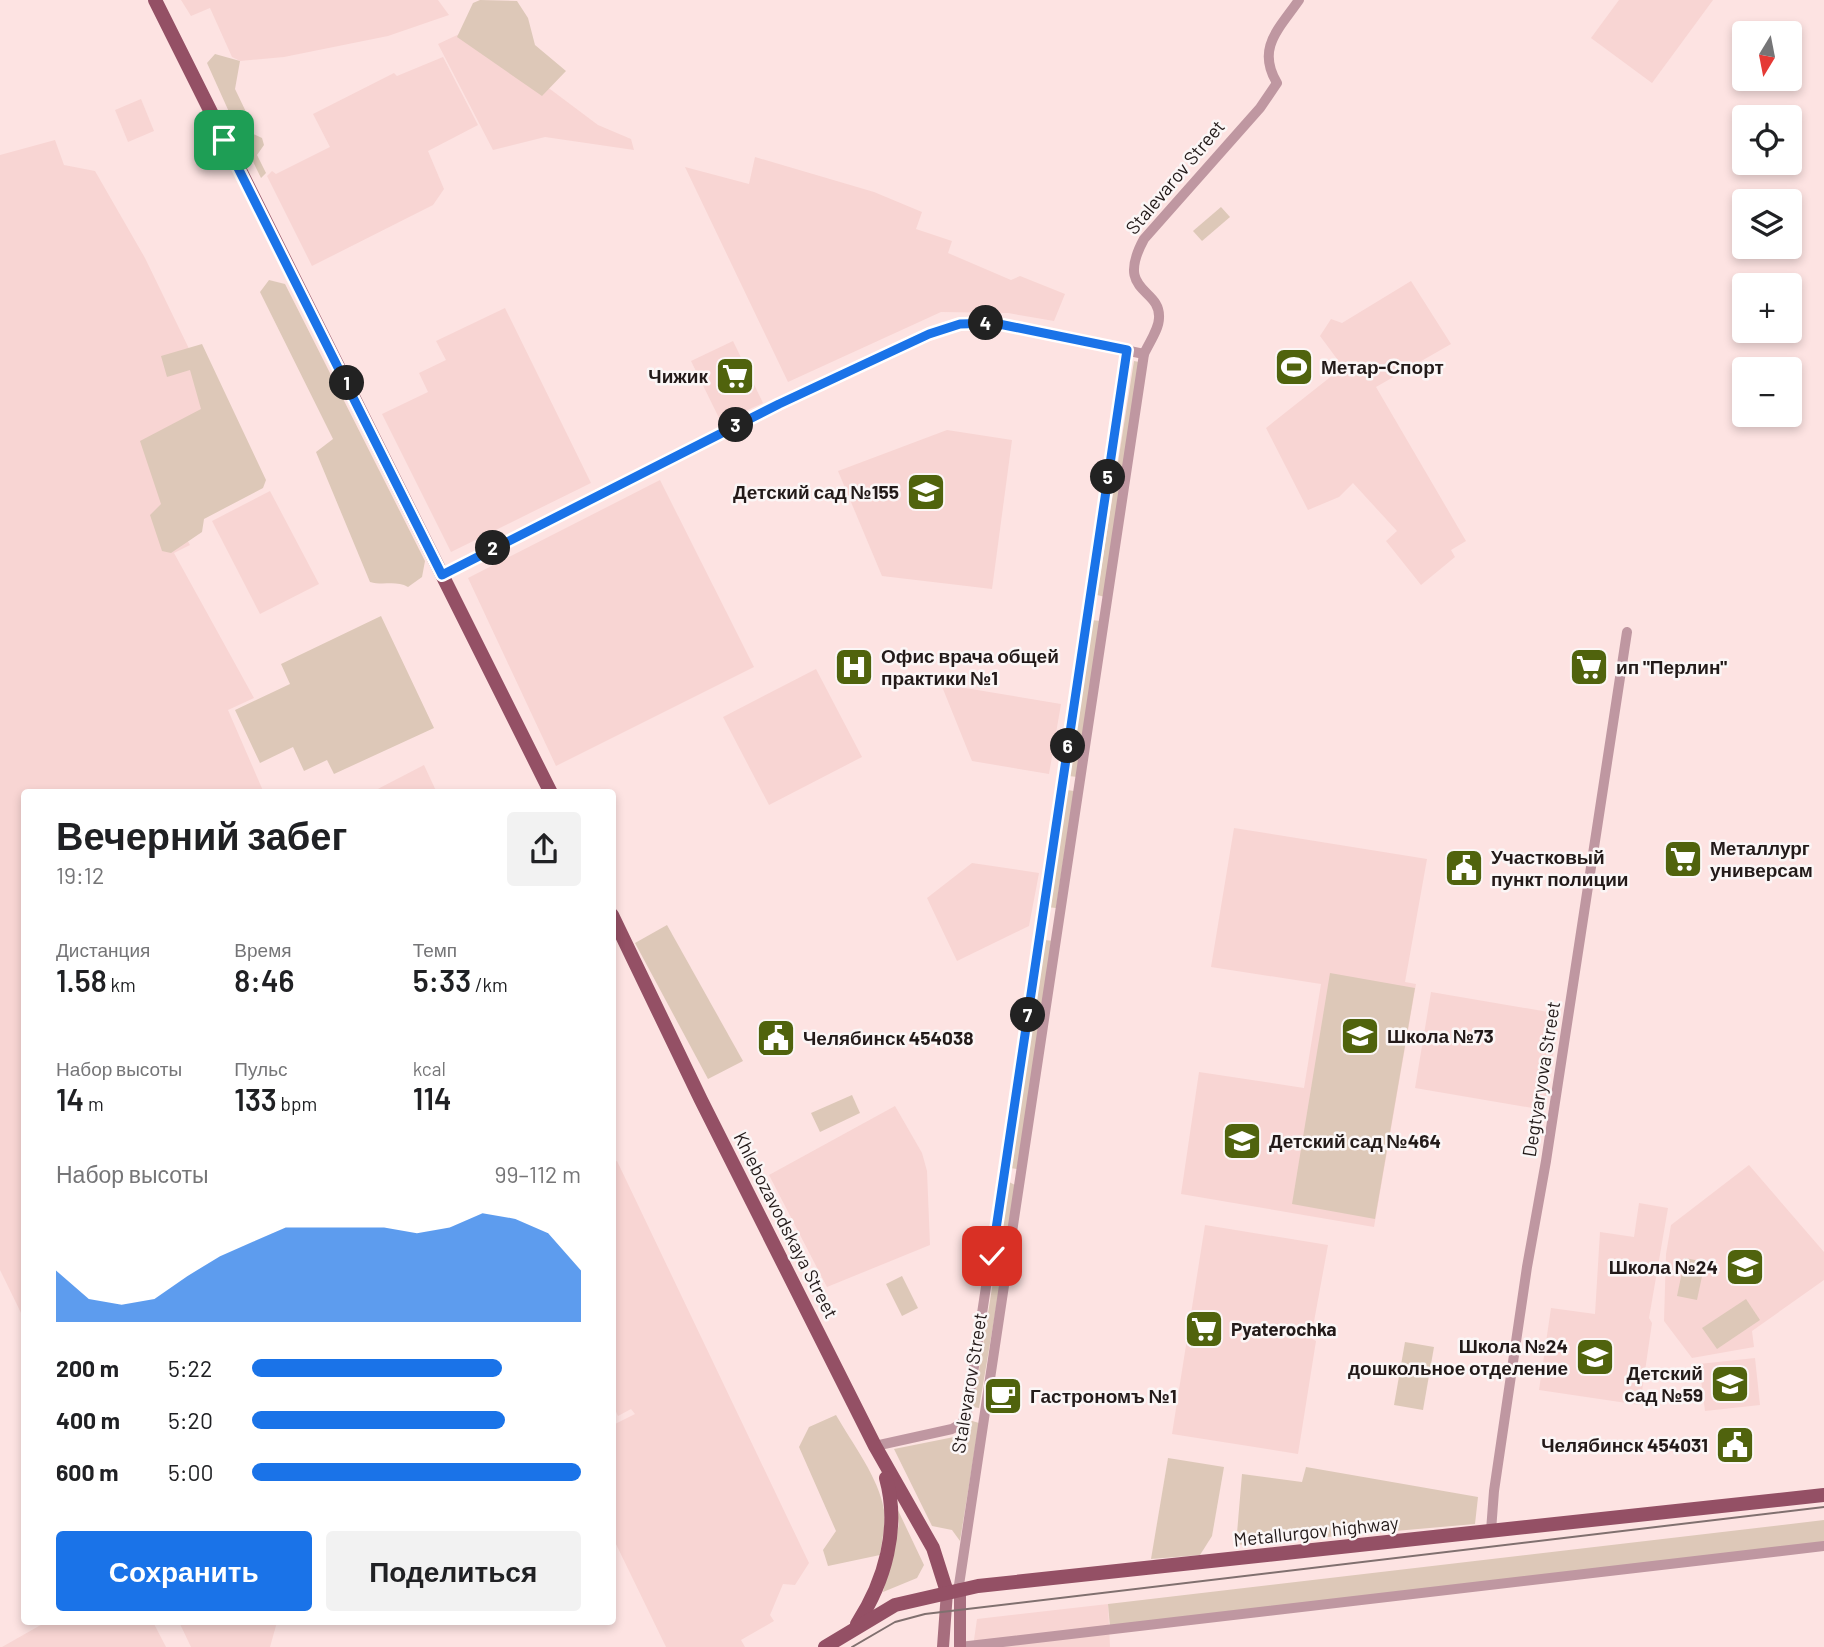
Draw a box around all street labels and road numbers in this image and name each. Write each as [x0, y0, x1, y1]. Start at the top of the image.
street label: Stalevarov Street [1120, 115, 1229, 238]
street label: Degtyaryova Street [1517, 999, 1564, 1158]
street label: Khlebozavodskaya Street [729, 1128, 844, 1322]
street label: Stalevarov Street [946, 1311, 991, 1455]
street label: Metallurgov highway [1232, 1510, 1400, 1551]

